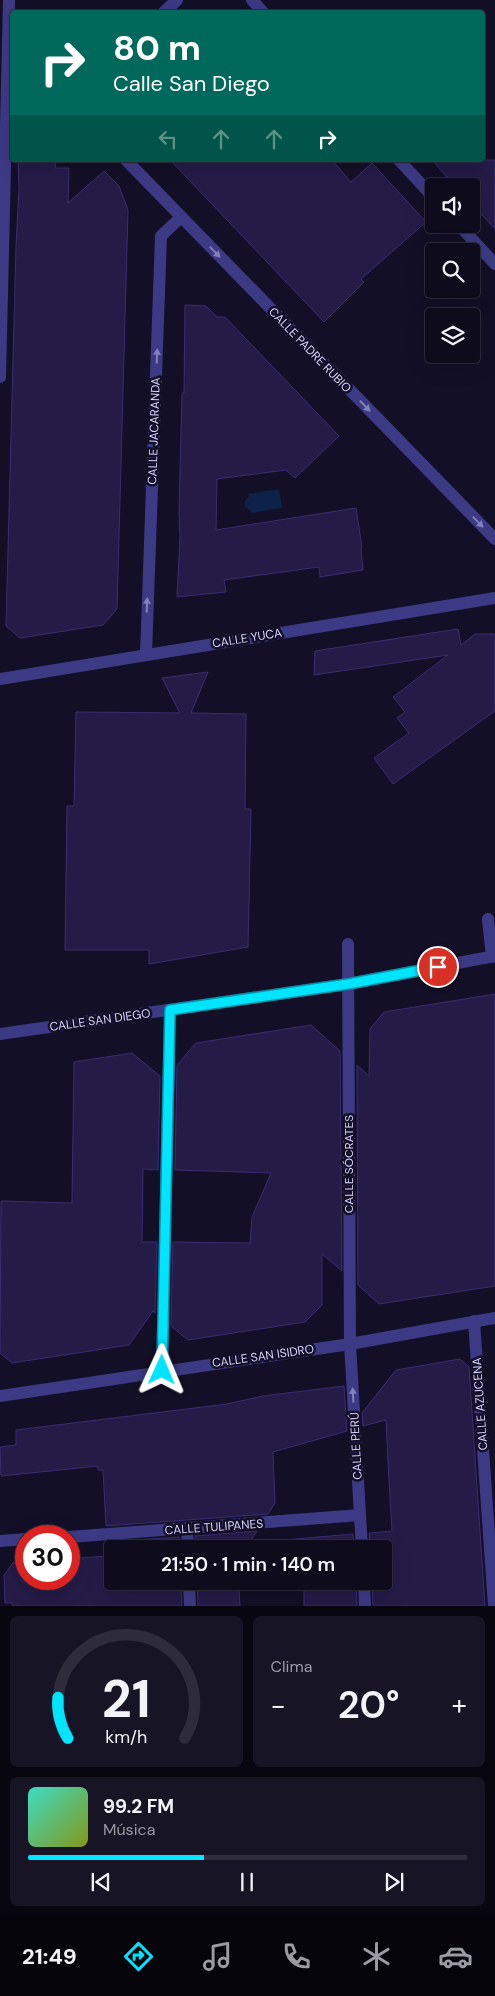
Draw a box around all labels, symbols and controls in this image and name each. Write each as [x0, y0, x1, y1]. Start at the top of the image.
text: 80 m [113, 25, 201, 71]
icon: right [30, 30, 95, 95]
text: Calle San Diego [113, 69, 270, 98]
icon: left [154, 125, 182, 153]
icon: ahead [207, 125, 235, 153]
icon: ahead [260, 125, 288, 153]
icon: right [313, 125, 341, 153]
map controls [425, 178, 480, 363]
button: sound [425, 178, 480, 233]
button: search [425, 243, 480, 298]
one-way arrow [209, 245, 221, 257]
street label: CALLE PADRE RUBIO [265, 304, 355, 396]
button: layers [425, 308, 480, 363]
one-way arrow [153, 347, 161, 363]
street label: CALLE JACARANDA [144, 377, 164, 485]
one-way arrow [359, 399, 371, 411]
one-way arrow [472, 516, 484, 528]
one-way arrow [144, 597, 152, 613]
street label: CALLE YUCA [211, 625, 283, 651]
pin [417, 946, 459, 988]
icon: arrive [424, 953, 452, 981]
street label: CALLE SAN DIEGO [49, 1005, 151, 1035]
street label: CALLE SÓCRATES [341, 1115, 357, 1213]
street label: CALLE SAN ISIDRO [211, 1341, 315, 1371]
position arrow [135, 1343, 187, 1395]
street label: CALLE AZUCENA [469, 1357, 491, 1451]
one-way arrow [348, 1387, 356, 1403]
street label: CALLE PERÚ [346, 1412, 366, 1480]
street label: CALLE TULIPANES [164, 1516, 264, 1538]
speed limit sign: 30 [15, 1525, 80, 1590]
text: 21:50 · 1 min · 140 m [161, 1552, 335, 1577]
text: Clima [271, 1656, 312, 1677]
text: 21 [102, 1665, 151, 1733]
text: 20° [338, 1680, 400, 1730]
text: − [271, 1687, 286, 1724]
text: + [452, 1687, 467, 1724]
text: km/h [105, 1725, 147, 1749]
text: 99.2 FM [103, 1794, 174, 1819]
text: Música [103, 1819, 155, 1840]
icon: previous [87, 1868, 115, 1896]
icon: pause [233, 1868, 261, 1896]
icon: next [380, 1868, 408, 1896]
icon: directions [121, 1939, 156, 1974]
icon: music [200, 1939, 235, 1974]
icon: phone [279, 1939, 314, 1974]
icon: climate [359, 1939, 394, 1974]
icon: car [438, 1939, 473, 1974]
text: 21:49 [22, 1942, 77, 1971]

